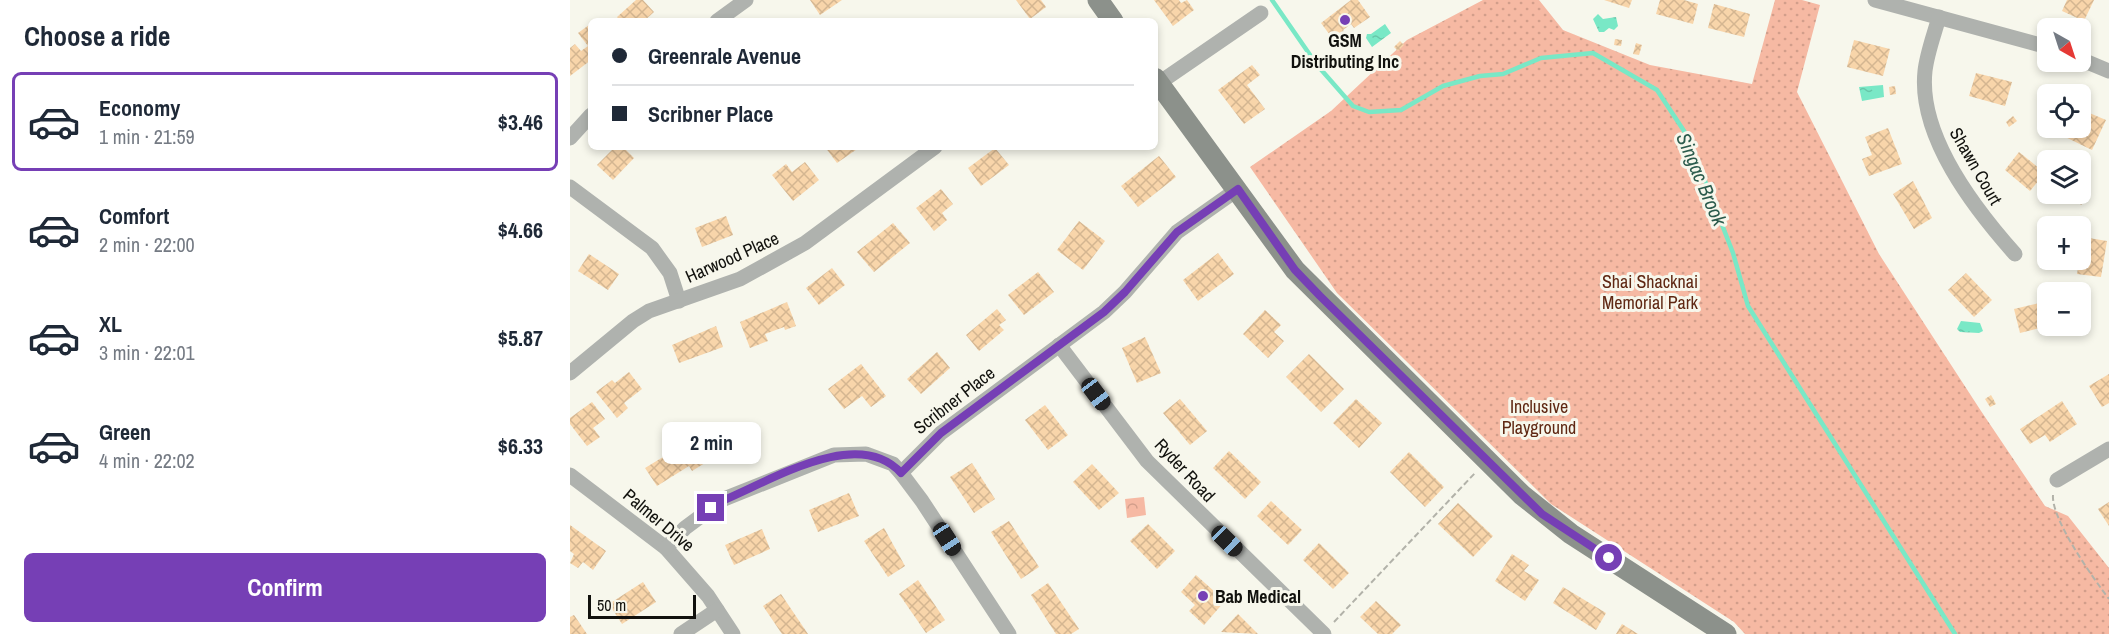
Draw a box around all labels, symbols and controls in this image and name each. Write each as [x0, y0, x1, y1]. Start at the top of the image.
marker: GSM Distributing Inc [1338, 13, 1352, 27]
text: Choose a ride [24, 18, 170, 54]
north arrow [2037, 18, 2091, 72]
map controls [2037, 18, 2091, 336]
place label: GSM Distributing Inc [1291, 28, 1399, 74]
text: Greenrale Avenue [648, 41, 801, 71]
button: locate [2037, 84, 2091, 138]
text: Economy [99, 93, 180, 123]
icon: car [27, 95, 81, 149]
text: Scribner Place [648, 99, 773, 129]
text: $3.46 [498, 107, 543, 137]
text: 1 min · 21:59 [99, 123, 195, 150]
street label: Shawn Court [1944, 123, 2008, 209]
water label: Singac Brook [1670, 128, 1734, 230]
button: layers [2037, 150, 2091, 204]
text: Comfort [99, 201, 169, 231]
icon: car [27, 203, 81, 257]
text: $4.66 [498, 215, 543, 245]
button: + [2037, 216, 2091, 270]
street label: Harwood Place [681, 225, 783, 289]
text: 2 min · 22:00 [99, 231, 195, 258]
park label: Shai Shacknai Memorial Park [1602, 269, 1699, 315]
button: − [2037, 282, 2091, 336]
text: XL [99, 309, 122, 339]
icon: car [27, 311, 81, 365]
text: $5.87 [498, 323, 543, 353]
text: 3 min · 22:01 [99, 339, 195, 366]
street label: Scribner Place [908, 360, 1000, 440]
car [1078, 374, 1114, 414]
park label: Inclusive Playground [1502, 394, 1576, 440]
text: Green [99, 417, 151, 447]
icon: car [27, 419, 81, 473]
callout: 2 min [662, 421, 760, 463]
text: 2 min [690, 429, 733, 456]
text: $6.33 [498, 431, 543, 461]
street label: Ryder Road [1149, 433, 1221, 507]
text: 4 min · 22:02 [99, 447, 195, 474]
street label: Palmer Drive [618, 483, 700, 557]
route end [697, 494, 724, 521]
car [930, 519, 964, 559]
car [1208, 522, 1246, 560]
route start [1595, 544, 1622, 571]
button: Confirm [24, 553, 546, 622]
place label: Bab Medical [1215, 584, 1301, 609]
marker: Bab Medical [1196, 589, 1210, 603]
scale bar [588, 592, 696, 620]
text: 50 m [597, 594, 626, 616]

